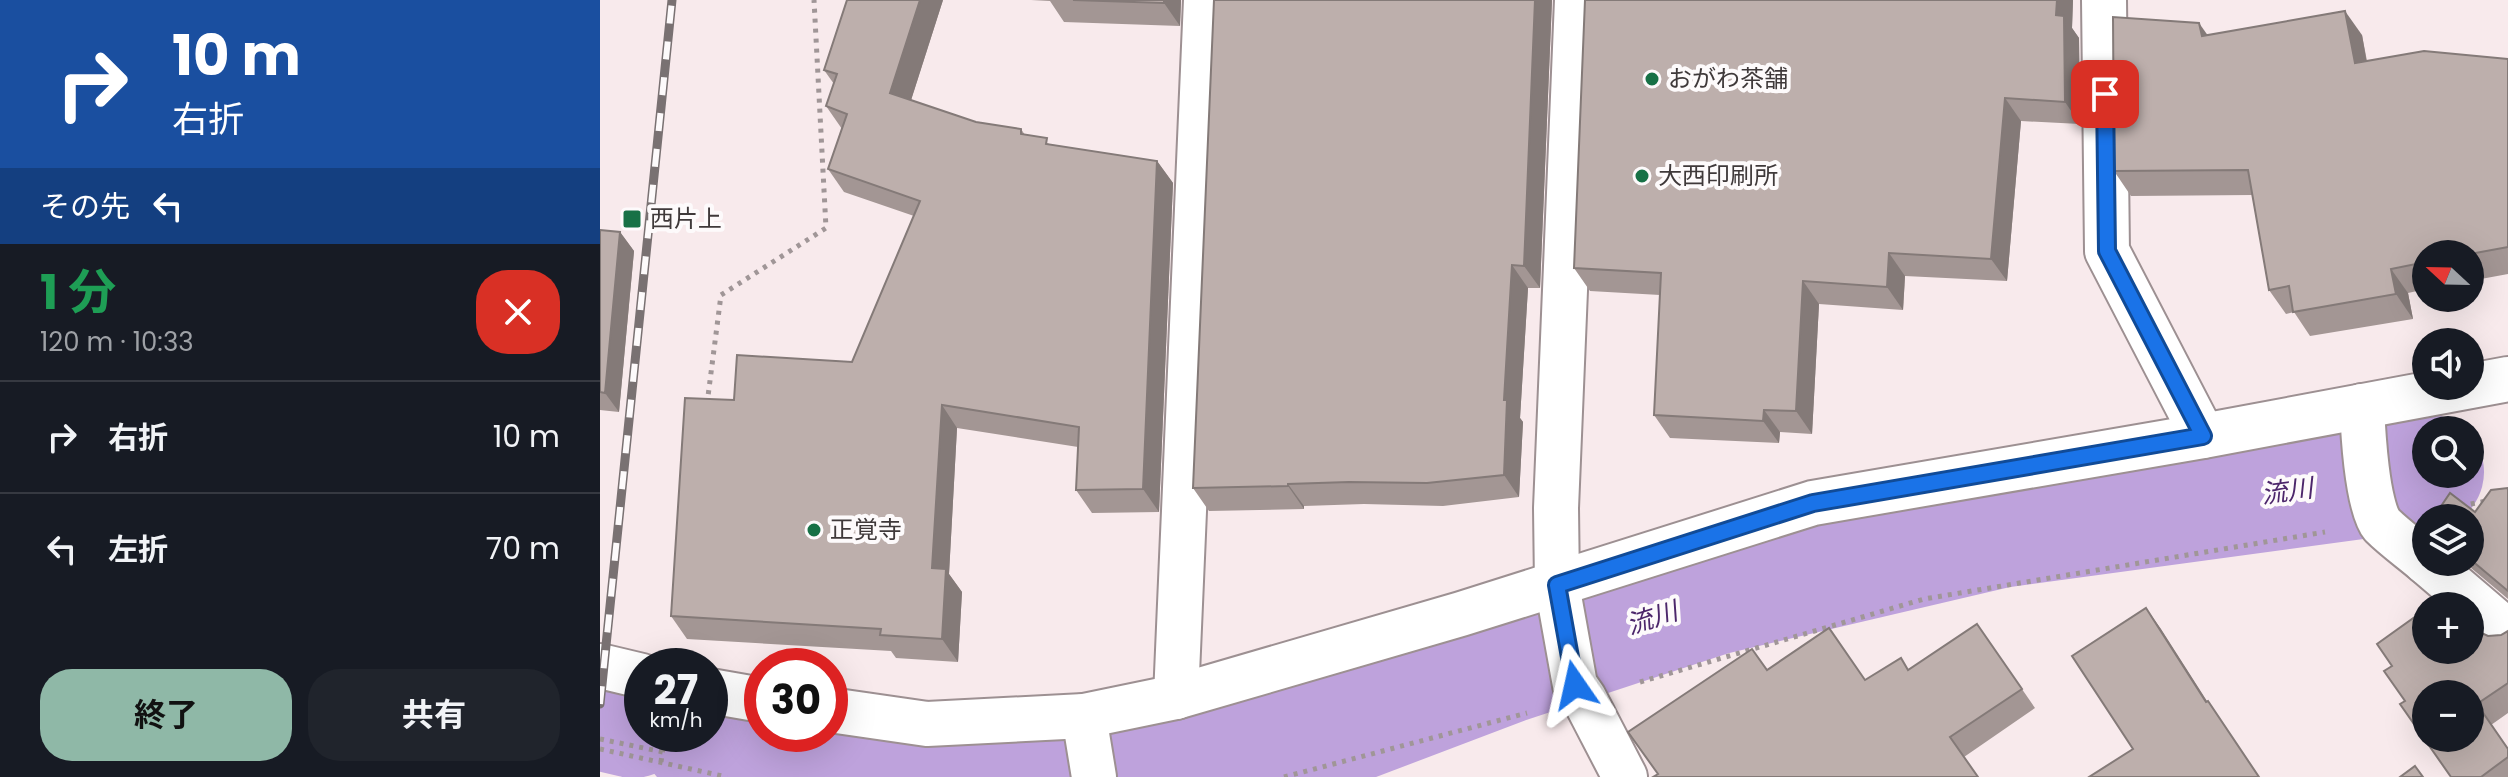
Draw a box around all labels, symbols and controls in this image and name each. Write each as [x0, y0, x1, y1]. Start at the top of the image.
text: 10 m [172, 16, 301, 95]
icon: right [40, 32, 144, 136]
pin [2071, 60, 2139, 128]
place label: おがわ茶舗 [1668, 62, 1788, 95]
marker: おがわ茶舗 [1643, 70, 1661, 88]
icon: arrive [2083, 72, 2127, 116]
text: 右折 [172, 94, 244, 145]
place label: 大西印刷所 [1658, 159, 1778, 192]
marker: 大西印刷所 [1633, 167, 1651, 185]
icon: left [146, 184, 190, 228]
text: その先 [40, 185, 130, 228]
place label: 西片上 [650, 202, 722, 235]
marker: 西片上 [621, 208, 643, 230]
north arrow [2412, 240, 2484, 312]
map controls [2412, 240, 2484, 752]
text: 1 分 [40, 259, 116, 326]
button: close [476, 270, 560, 354]
text: 120 m · 10:33 [40, 324, 194, 360]
button: sound [2412, 328, 2484, 400]
icon: right [40, 415, 84, 459]
text: 10 m [493, 415, 560, 458]
text: 右折 [108, 416, 168, 459]
button: search [2412, 416, 2484, 488]
water label: 流川 [2259, 469, 2318, 512]
button: layers [2412, 504, 2484, 576]
place label: 正覚寺 [830, 513, 902, 546]
marker: 正覚寺 [805, 521, 823, 539]
icon: left [40, 527, 84, 571]
text: 70 m [486, 527, 560, 570]
text: 左折 [108, 528, 168, 571]
water label: 流川 [1622, 592, 1685, 643]
button: + [2412, 592, 2484, 664]
position arrow [1533, 643, 1617, 727]
speed limit sign: 30 [744, 648, 848, 752]
text: 27 [654, 662, 698, 718]
button: 終了 [40, 669, 292, 761]
button: 共有 [308, 669, 560, 761]
button: − [2412, 680, 2484, 752]
text: km/h [649, 706, 703, 734]

